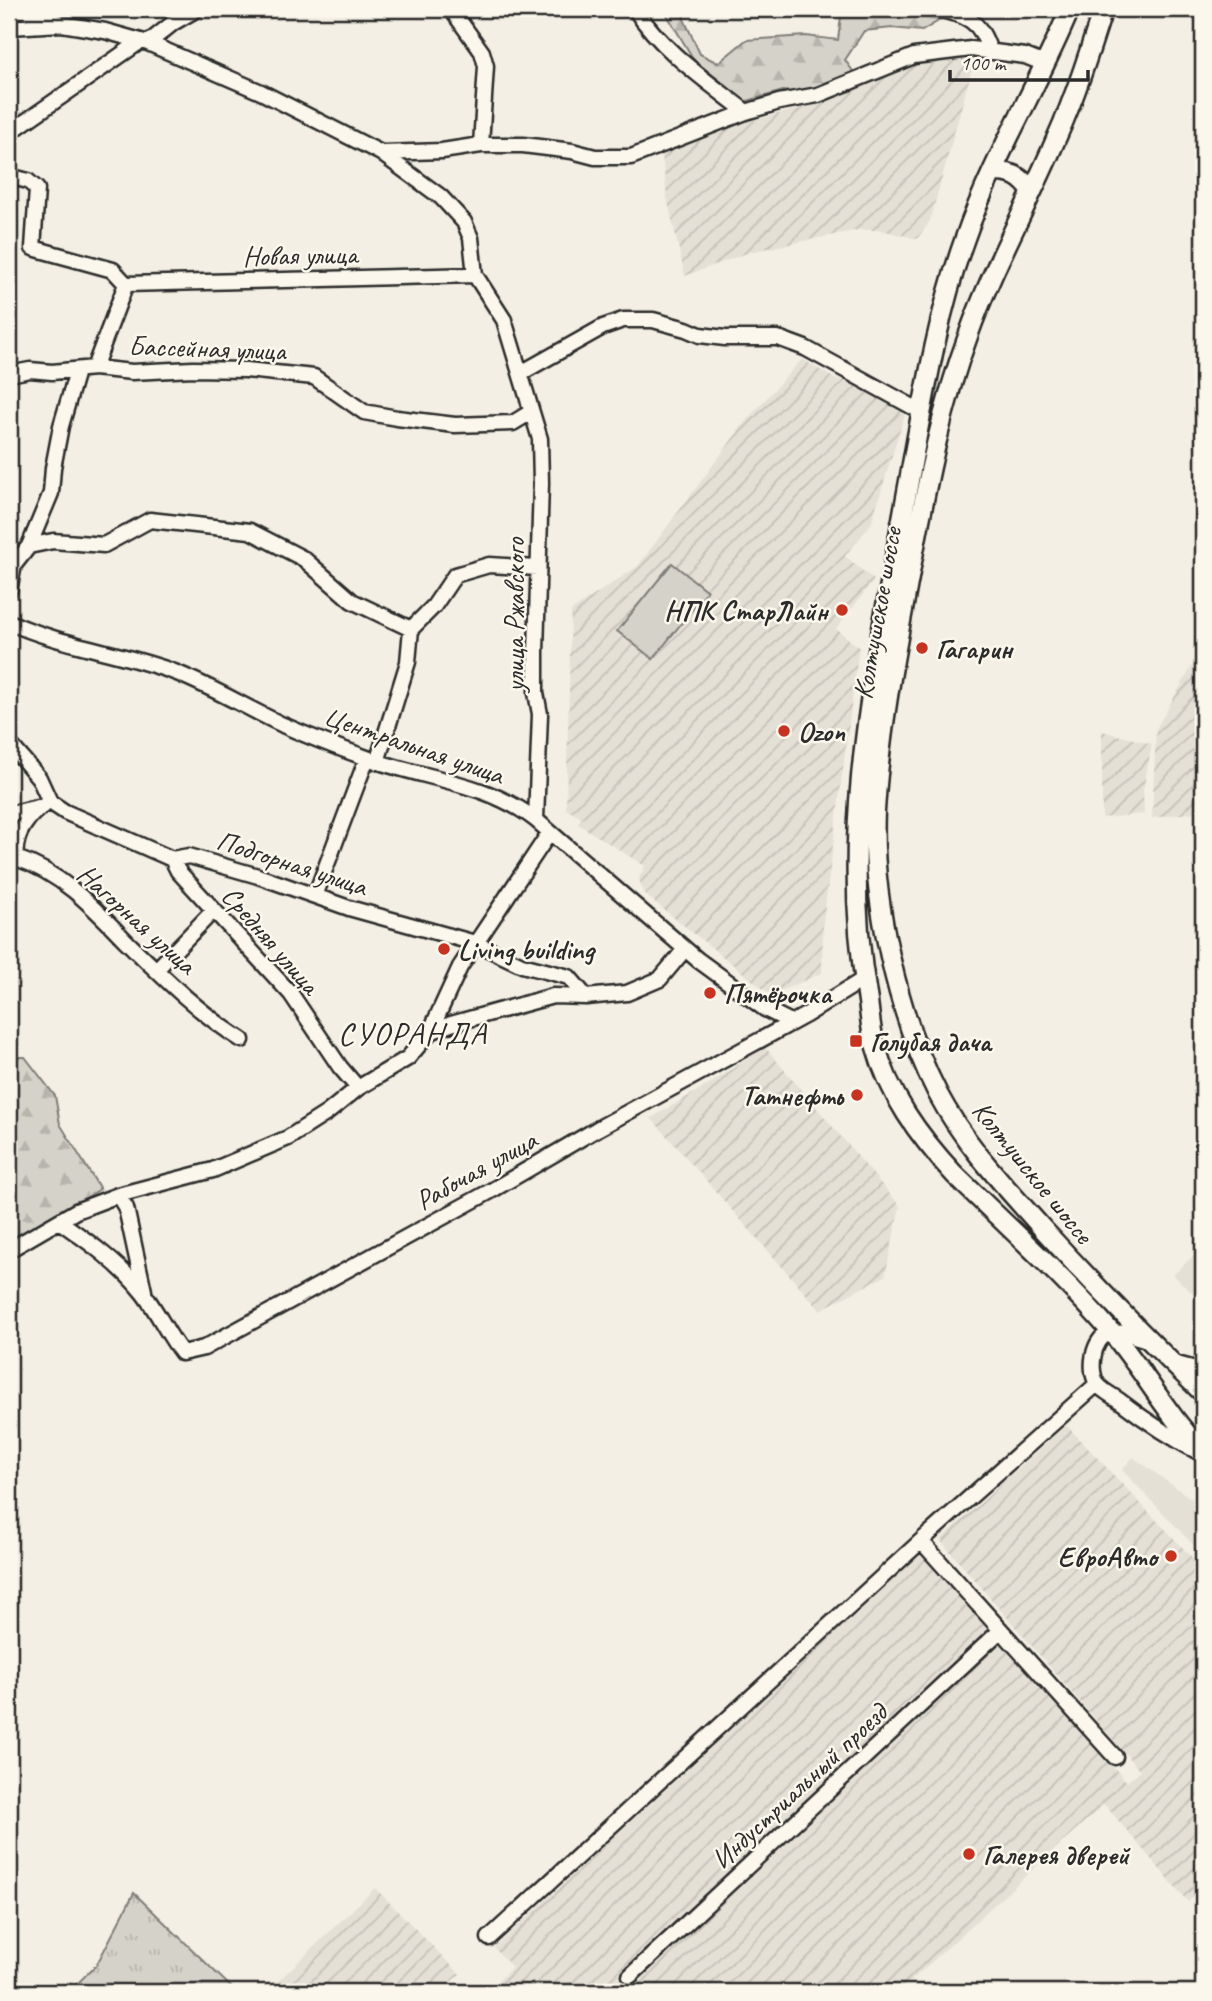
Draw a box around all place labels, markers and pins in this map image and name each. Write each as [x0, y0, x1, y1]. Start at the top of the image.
place label: НПК СтарЛайн [664, 593, 830, 628]
marker: НПК СтарЛайн [834, 602, 850, 618]
place label: Гагарин [936, 631, 1015, 666]
marker: Гагарин [914, 640, 930, 656]
place label: Ozon [798, 714, 846, 749]
marker: Ozon [776, 723, 792, 739]
place label: Living building [458, 932, 596, 967]
marker: Living building [436, 941, 452, 957]
place label: Пятёрочка [724, 976, 833, 1011]
marker: Пятёрочка [702, 985, 718, 1001]
place label: Голубая дача [870, 1024, 994, 1060]
marker: Голубая дача [848, 1033, 864, 1049]
place label: Татнефть [741, 1078, 845, 1113]
marker: Татнефть [849, 1087, 865, 1103]
place label: ЕвроАвто [1058, 1539, 1160, 1574]
marker: ЕвроАвто [1163, 1548, 1179, 1564]
place label: Галерея дверей [983, 1837, 1131, 1872]
marker: Галерея дверей [961, 1846, 977, 1862]

